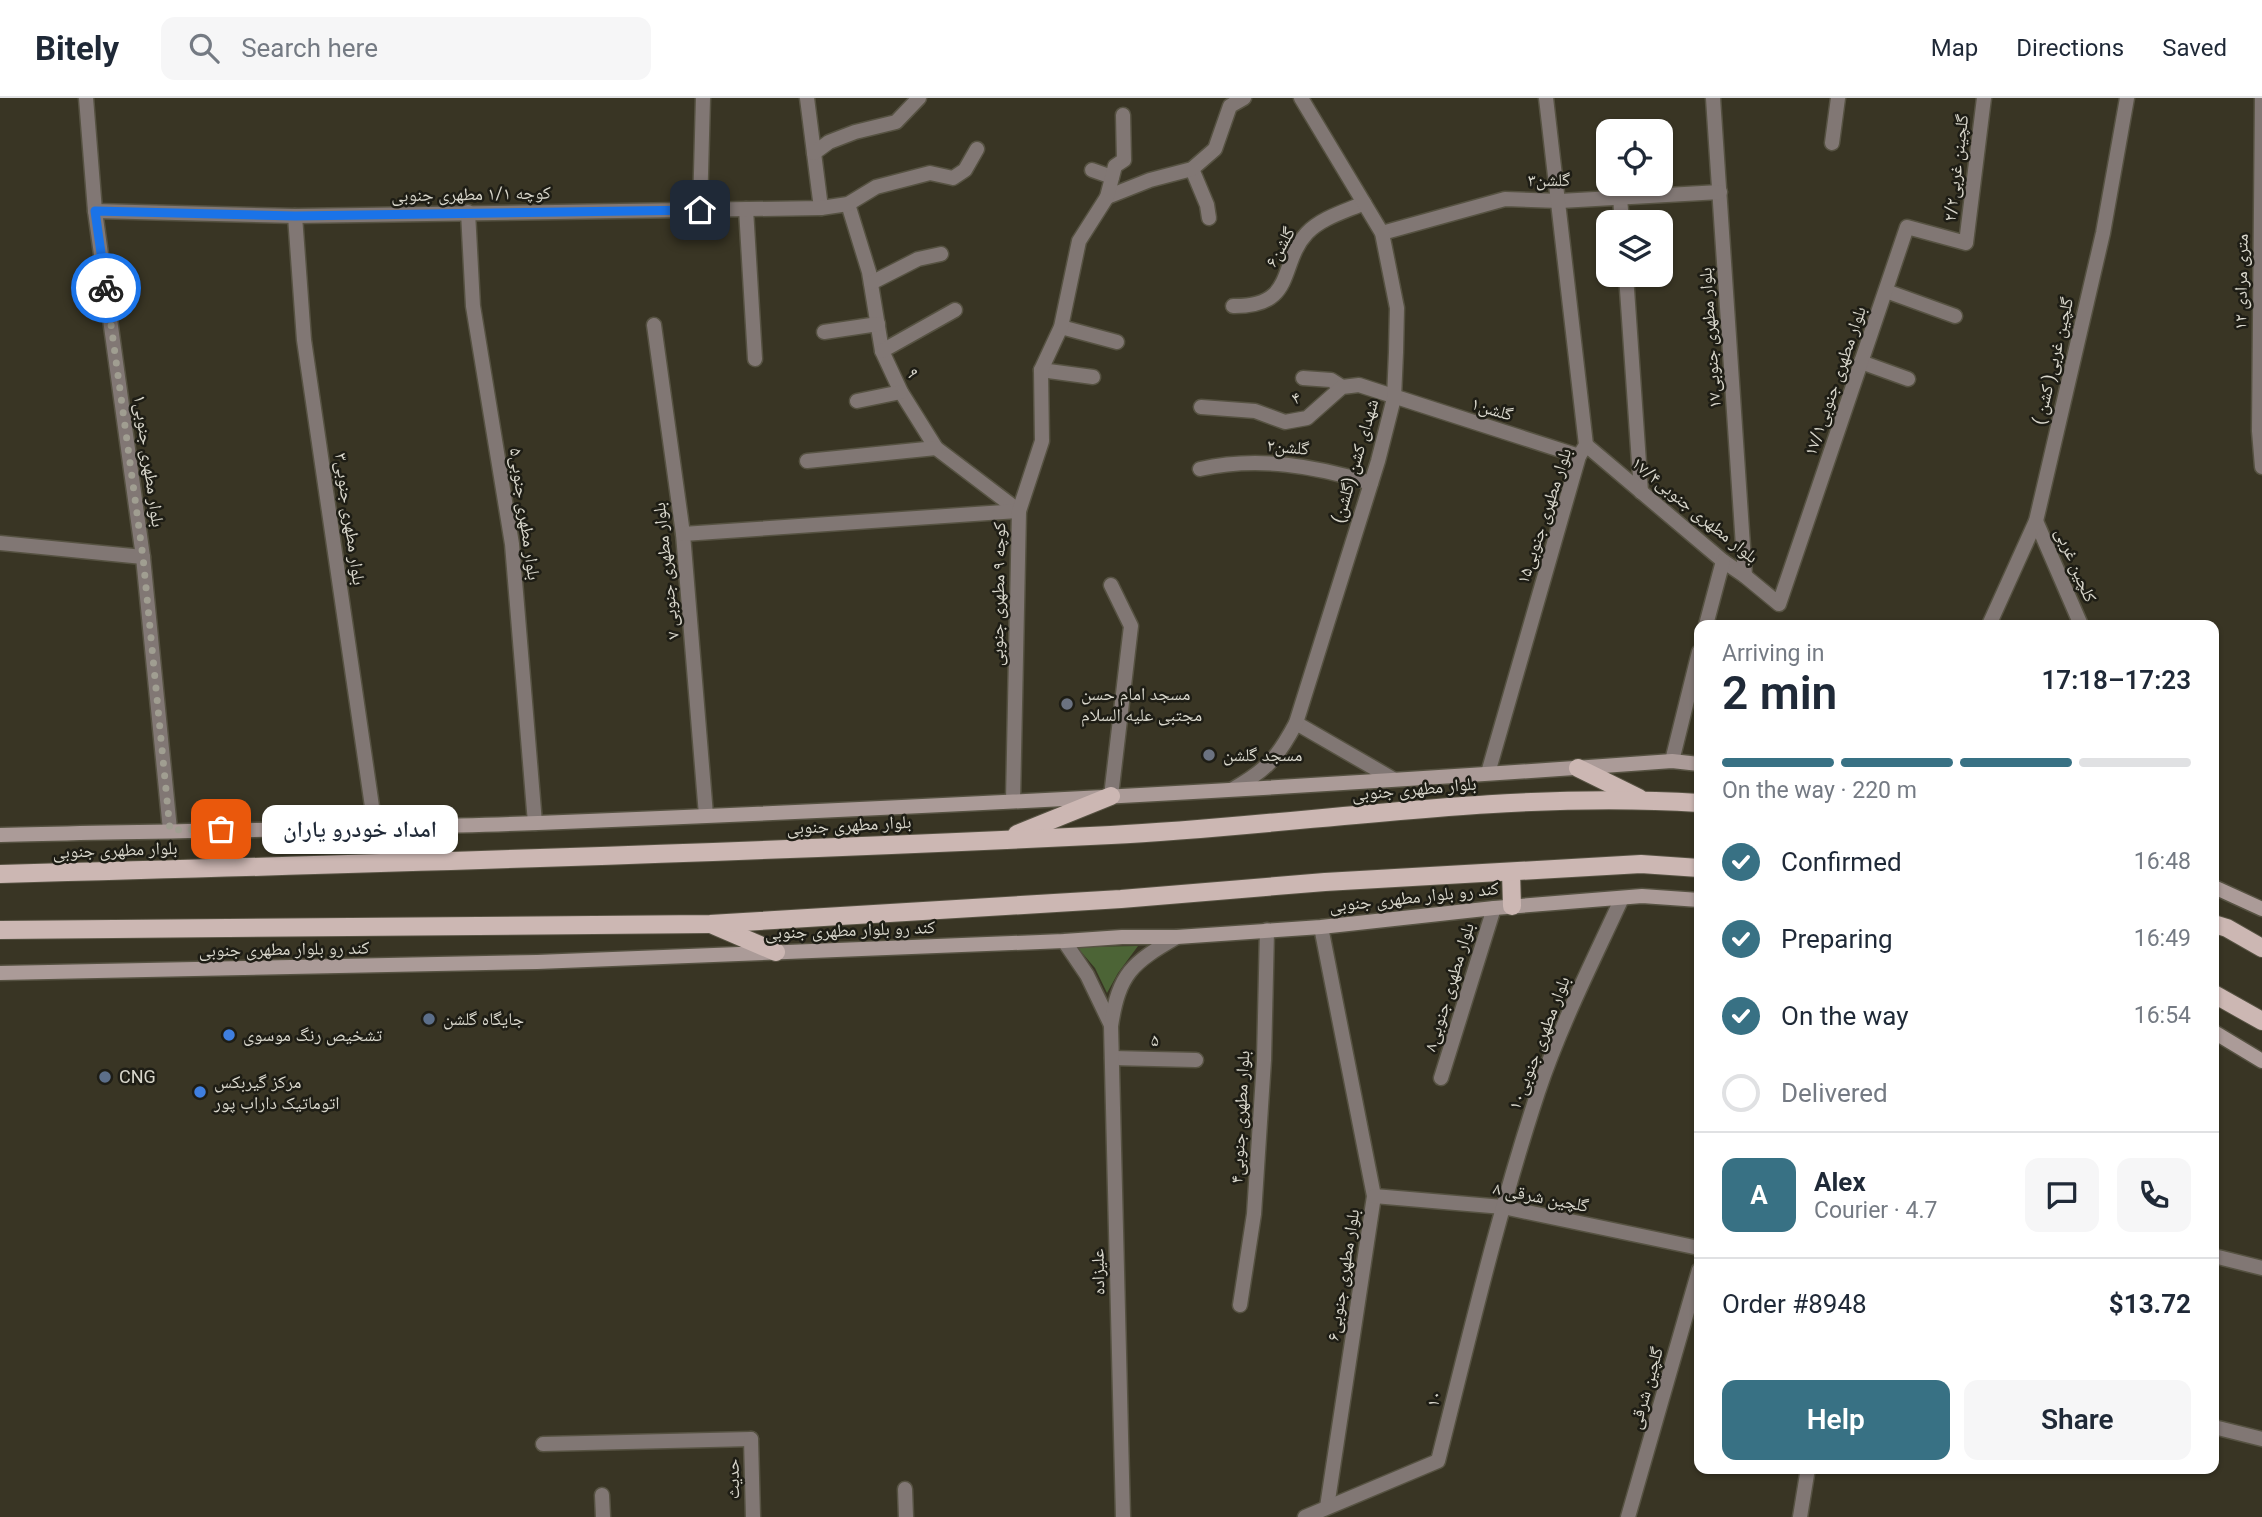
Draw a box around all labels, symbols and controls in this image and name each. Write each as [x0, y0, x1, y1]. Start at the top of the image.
search box [161, 17, 651, 80]
text: Bitely [35, 29, 119, 68]
icon: search [185, 29, 223, 67]
text: Search here [241, 33, 378, 63]
text: Map [1931, 34, 1978, 62]
text: Directions [2016, 34, 2124, 62]
text: Saved [2162, 34, 2227, 62]
street label: گلچینن غربی۲/۲ [1939, 113, 1974, 223]
map controls [1596, 119, 1673, 287]
button: locate [1596, 119, 1673, 196]
street label: گلشن۳ [1528, 169, 1571, 191]
pin [670, 180, 730, 240]
street label: کوچه ۱/۱ مطهری جنوبی [391, 182, 552, 206]
icon: home [681, 191, 719, 229]
button: layers [1596, 210, 1673, 287]
street label: گلشن۶ [1260, 223, 1300, 271]
street label: ۱۲ متری مرادی [2229, 234, 2253, 330]
courier [71, 253, 141, 323]
street label: بلوار مطهری جنوبی۱۷ [1694, 267, 1726, 409]
icon: bike [87, 269, 125, 307]
street label: گلچین غربی( کشن ) [2028, 295, 2078, 427]
street label: بلوار مطهری جنوبی۱۷/۱ [1799, 303, 1871, 459]
street label: ۹ [902, 365, 925, 381]
street label: ۴ [1288, 386, 1303, 409]
street label: گلشن۱ [1468, 392, 1516, 426]
street label: ۱بلوار مطهری جنوبی [129, 393, 169, 529]
street label: شهدای کشن (گلشن) [1327, 396, 1383, 526]
street label: گلشن۲ [1266, 434, 1311, 460]
street label: بلوار مطهری جنوبی۱۵ [1512, 445, 1576, 587]
street label: ۵بلوار مطهری جنوبی [505, 446, 545, 582]
street label: بلوار مطهری جنوبی۳ [330, 451, 370, 587]
street label: بلوار مطهری جنوبی۱۷/۴ [1627, 452, 1763, 568]
street label: ۷ بلوار مطهری جنوبی [648, 501, 684, 641]
street label: کوچه ۹ مطهری جنوبی [986, 521, 1010, 666]
street label: کلچین غربی [2050, 524, 2102, 606]
text: Arriving in [1722, 640, 1825, 667]
text: 17:18–17:23 [2041, 665, 2191, 695]
text: 2 min [1722, 666, 1837, 720]
place label: مسجد امام حسن مجتبی علیه السلام [1081, 683, 1202, 727]
marker: مسجد امام حسن مجتبی علیه السلام [1059, 696, 1075, 712]
place label: مسجد گلشن [1223, 744, 1302, 766]
marker: مسجد گلشن [1201, 747, 1217, 763]
street label: بلوار مطهری جنوبی [1351, 773, 1477, 805]
text: On the way · 220 m [1722, 777, 1917, 804]
pin [191, 799, 251, 859]
callout: امداد خودرو یاران [263, 804, 459, 854]
icon: bag [202, 810, 240, 848]
street label: بلوار مطهری جنوبی [786, 811, 912, 839]
text: امداد خودرو یاران [283, 816, 437, 843]
street label: بلوار مطهری جنوبی [52, 837, 178, 863]
icon: check [1722, 843, 1760, 881]
text: Confirmed [1781, 847, 1902, 877]
text: 16:48 [2134, 848, 2191, 875]
street label: کند رو بلوار مطهری جنوبی [1328, 877, 1501, 917]
street label: کند رو بلوار مطهری جنوبی [764, 916, 936, 944]
street label: ۸بلوار مطهری جنوبی [1419, 920, 1479, 1054]
icon: check [1722, 920, 1760, 958]
text: Preparing [1781, 924, 1893, 954]
text: 16:49 [2134, 925, 2191, 952]
street label: کند رو بلوار مطهری جنوبی [198, 937, 370, 961]
street label: بلوار مطهری جنوبی۱۰ [1503, 973, 1575, 1113]
icon: check [1722, 997, 1760, 1035]
text: On the way [1781, 1001, 1909, 1031]
text: 16:54 [2134, 1002, 2191, 1029]
place label: جایگاه گلشن [443, 1008, 524, 1030]
marker: جایگاه گلشن [421, 1011, 437, 1027]
place label: تشخیص رنگ موسوی [243, 1024, 382, 1046]
marker: تشخیص رنگ موسوی [221, 1027, 237, 1043]
street label: ۵ [1151, 1029, 1159, 1050]
street label: بلوار مطهری جنوبی۴ [1226, 1050, 1254, 1184]
place label: CNG [119, 1066, 156, 1087]
marker: CNG [97, 1069, 113, 1085]
place label: مرکز گیربکس اتوماتیک داراب پور [213, 1071, 340, 1114]
text: Delivered [1781, 1078, 1888, 1108]
marker: مرکز گیربکس اتوماتیک داراب پور [192, 1084, 208, 1100]
button: chat [2025, 1158, 2099, 1232]
button: phone [2117, 1158, 2191, 1232]
text: Alex [1814, 1167, 1866, 1197]
street label: ۸ گلچین شرقی [1491, 1177, 1591, 1217]
text: A [1750, 1180, 1768, 1210]
text: Courier · 4.7 [1814, 1197, 1937, 1224]
street label: بلوار مطهری جنوبی۶ [1322, 1207, 1364, 1343]
street label: علیزاده [1087, 1249, 1109, 1295]
text: Order #8948 [1722, 1289, 1867, 1319]
text: $13.72 [2109, 1289, 2191, 1319]
street label: گلچین شرقی [1624, 1344, 1668, 1432]
button: Help [1722, 1380, 1950, 1460]
button: Share [1964, 1380, 2191, 1460]
street label: ۱۰ [1421, 1388, 1446, 1409]
street label: حدیث [722, 1458, 744, 1500]

